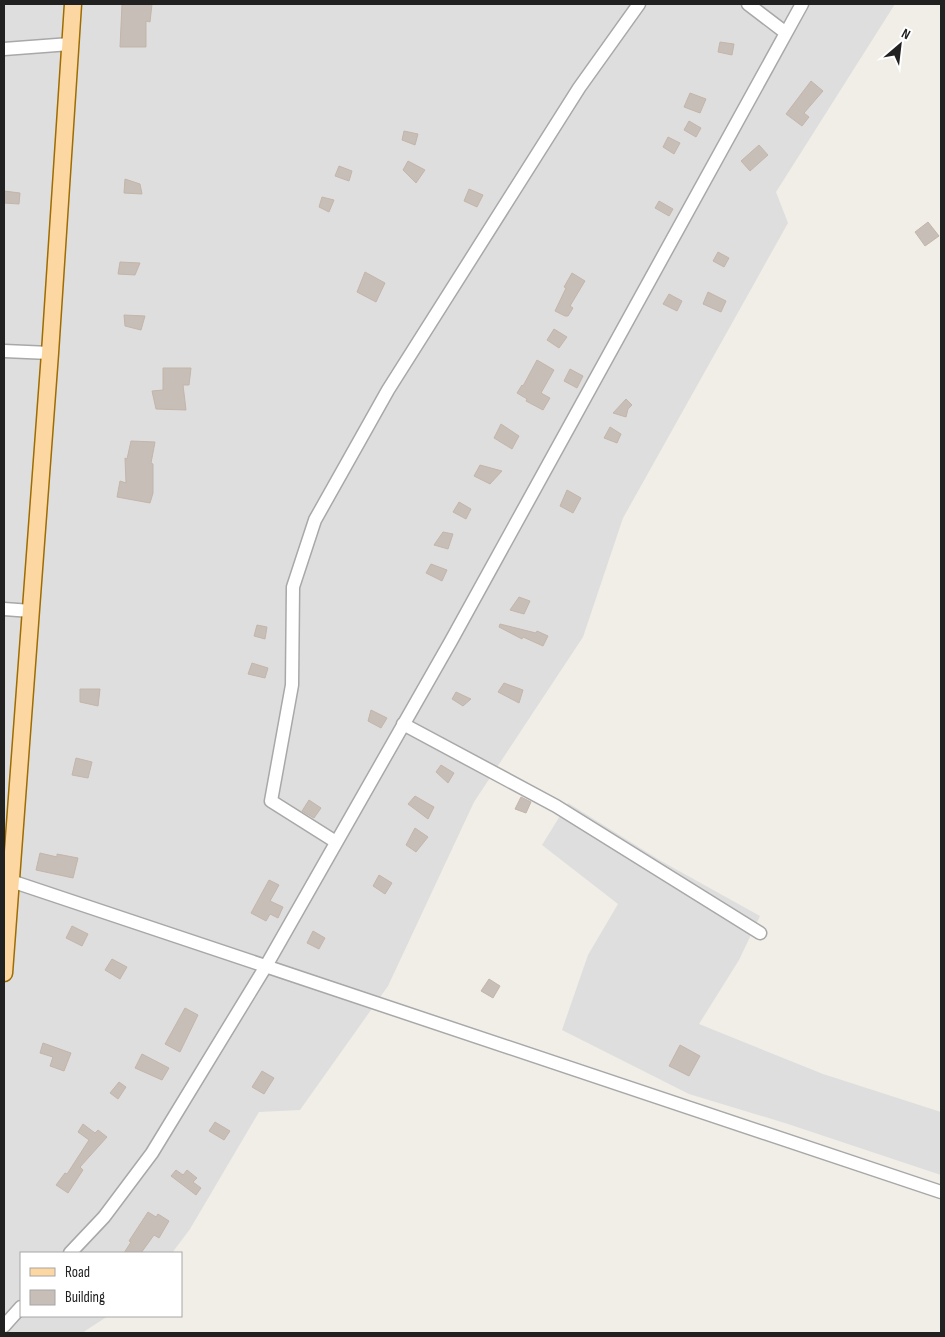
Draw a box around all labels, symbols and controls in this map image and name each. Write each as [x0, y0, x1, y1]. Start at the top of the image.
north arrow [875, 20, 925, 70]
text: N [899, 25, 913, 43]
legend [20, 1252, 182, 1317]
text: Road [65, 1263, 90, 1282]
text: Building [65, 1288, 105, 1307]

